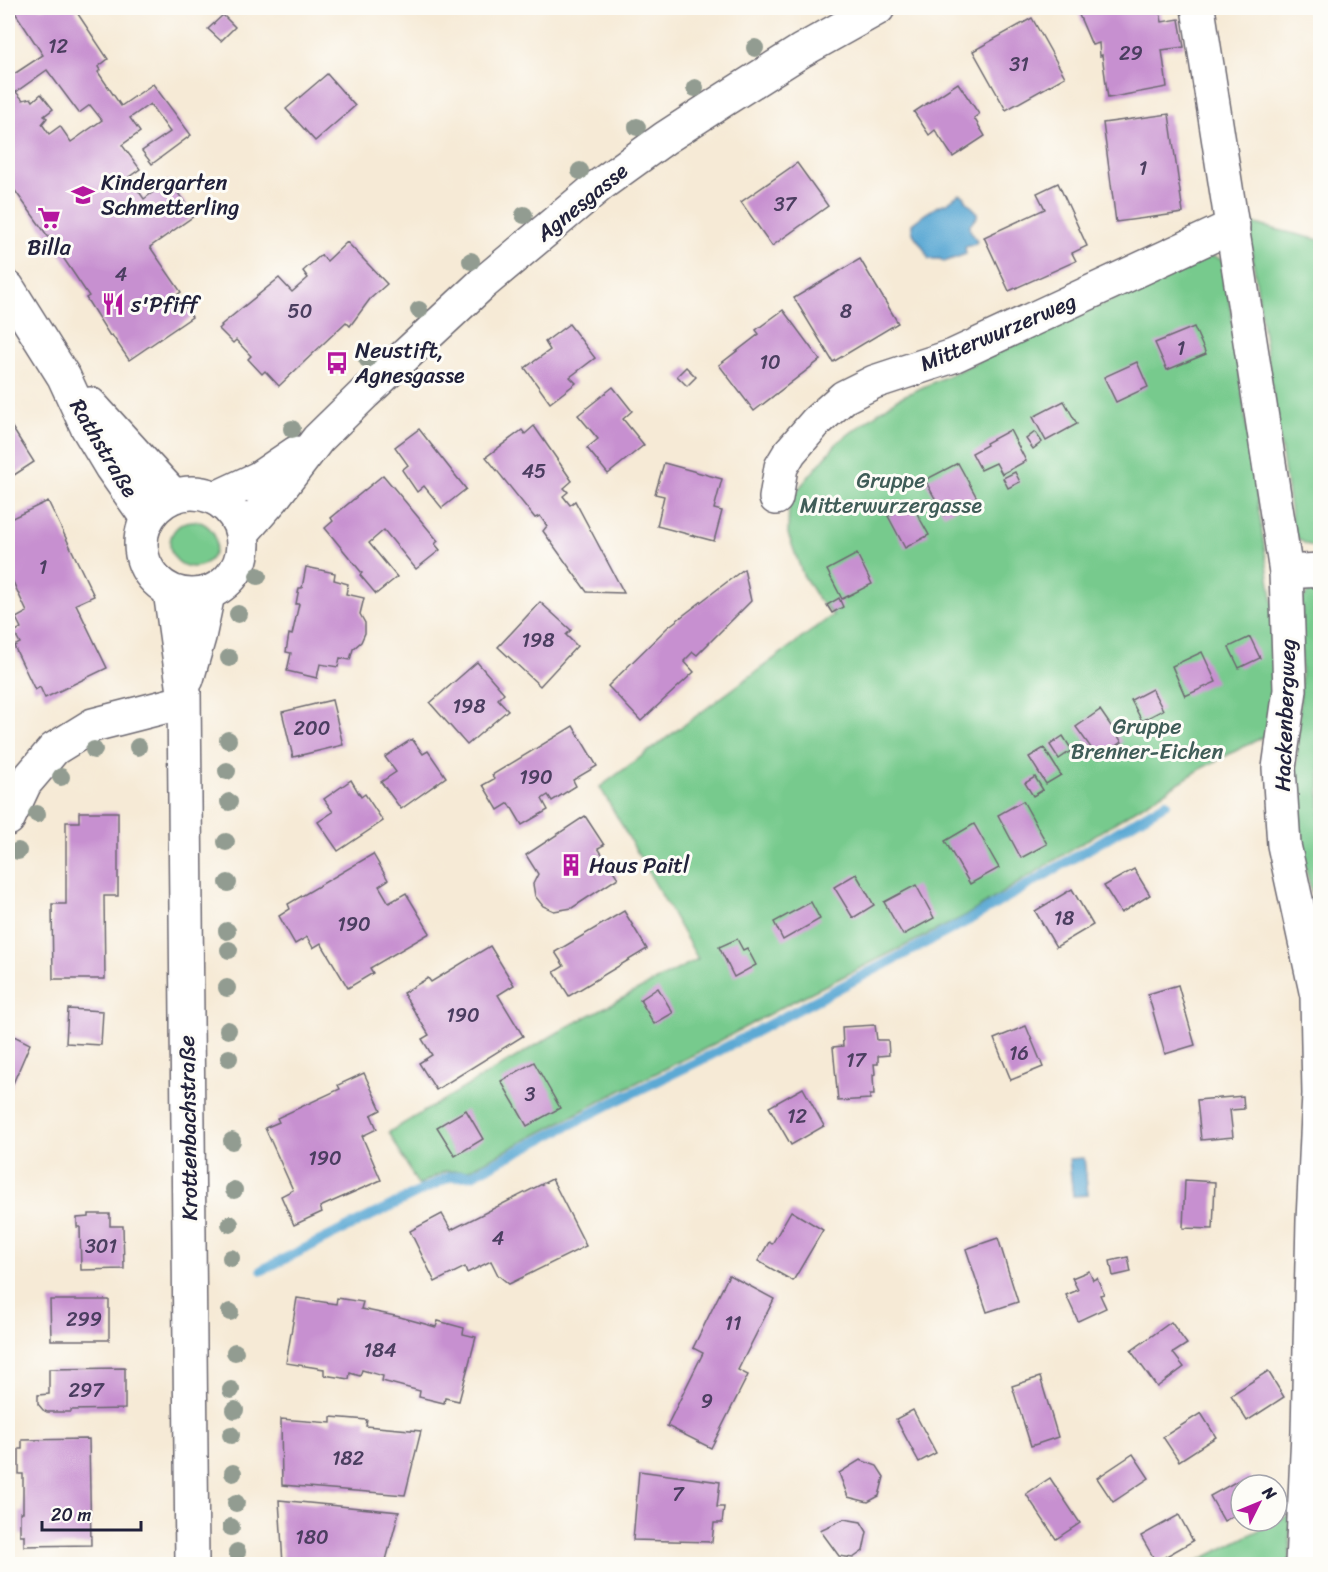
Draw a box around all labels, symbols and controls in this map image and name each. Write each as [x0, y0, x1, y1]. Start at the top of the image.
house number: 12 [48, 29, 69, 64]
house number: 29 [1119, 36, 1143, 71]
house number: 31 [1009, 47, 1029, 82]
house number: 1 [1139, 151, 1147, 186]
street label: Agnesgasse [526, 152, 637, 252]
place label: Kindergarten Schmetterling [101, 163, 239, 227]
school or university icon: Kindergarten Schmetterling [70, 182, 96, 208]
house number: 37 [774, 187, 798, 222]
supermarket icon: Billa [36, 205, 62, 231]
place label: Billa [27, 228, 72, 267]
house number: 4 [115, 257, 127, 292]
street label: Mitterwurzerweg [914, 281, 1082, 383]
place label: s'Pfiff [130, 285, 202, 324]
restaurant icon: s'Pfiff [100, 291, 126, 317]
house number: 50 [288, 294, 312, 329]
house number: 8 [840, 294, 852, 329]
place label: Neustift, Agnesgasse [354, 331, 465, 395]
house number: 1 [1177, 331, 1185, 366]
house number: 10 [759, 345, 781, 380]
bus stop icon: Neustift, Agnesgasse [324, 350, 350, 376]
street label: Rathstraße [59, 391, 149, 506]
house number: 45 [522, 454, 546, 489]
park label: Gruppe Mitterwurzergasse [800, 461, 983, 525]
house number: 1 [39, 550, 47, 585]
house number: 198 [522, 623, 554, 658]
street label: Hackenbergweg [1263, 638, 1307, 792]
house number: 198 [453, 689, 485, 724]
park label: Gruppe Brenner-Eichen [1071, 707, 1223, 771]
house number: 200 [294, 711, 330, 746]
house number: 190 [519, 760, 553, 795]
place label: Haus Paitl [589, 846, 690, 885]
building icon: Haus Paitl [558, 852, 584, 878]
house number: 18 [1054, 901, 1074, 936]
house number: 190 [337, 907, 371, 942]
house number: 190 [446, 998, 480, 1033]
street label: Krottenbachstraße [167, 1035, 209, 1221]
house number: 16 [1009, 1036, 1029, 1071]
house number: 17 [846, 1043, 868, 1078]
house number: 3 [525, 1077, 536, 1112]
house number: 12 [787, 1099, 808, 1134]
house number: 190 [308, 1141, 342, 1176]
house number: 4 [492, 1221, 504, 1256]
house number: 301 [85, 1229, 117, 1264]
house number: 299 [66, 1302, 102, 1337]
house number: 11 [724, 1306, 742, 1341]
house number: 184 [363, 1333, 397, 1368]
house number: 297 [68, 1373, 105, 1408]
house number: 9 [701, 1384, 713, 1419]
house number: 182 [332, 1441, 365, 1476]
north arrow [1229, 1473, 1289, 1533]
house number: 7 [672, 1477, 685, 1512]
text: N [1255, 1478, 1285, 1508]
scale bar [42, 1494, 141, 1532]
text: 20 m [51, 1499, 91, 1531]
house number: 180 [295, 1520, 329, 1555]

